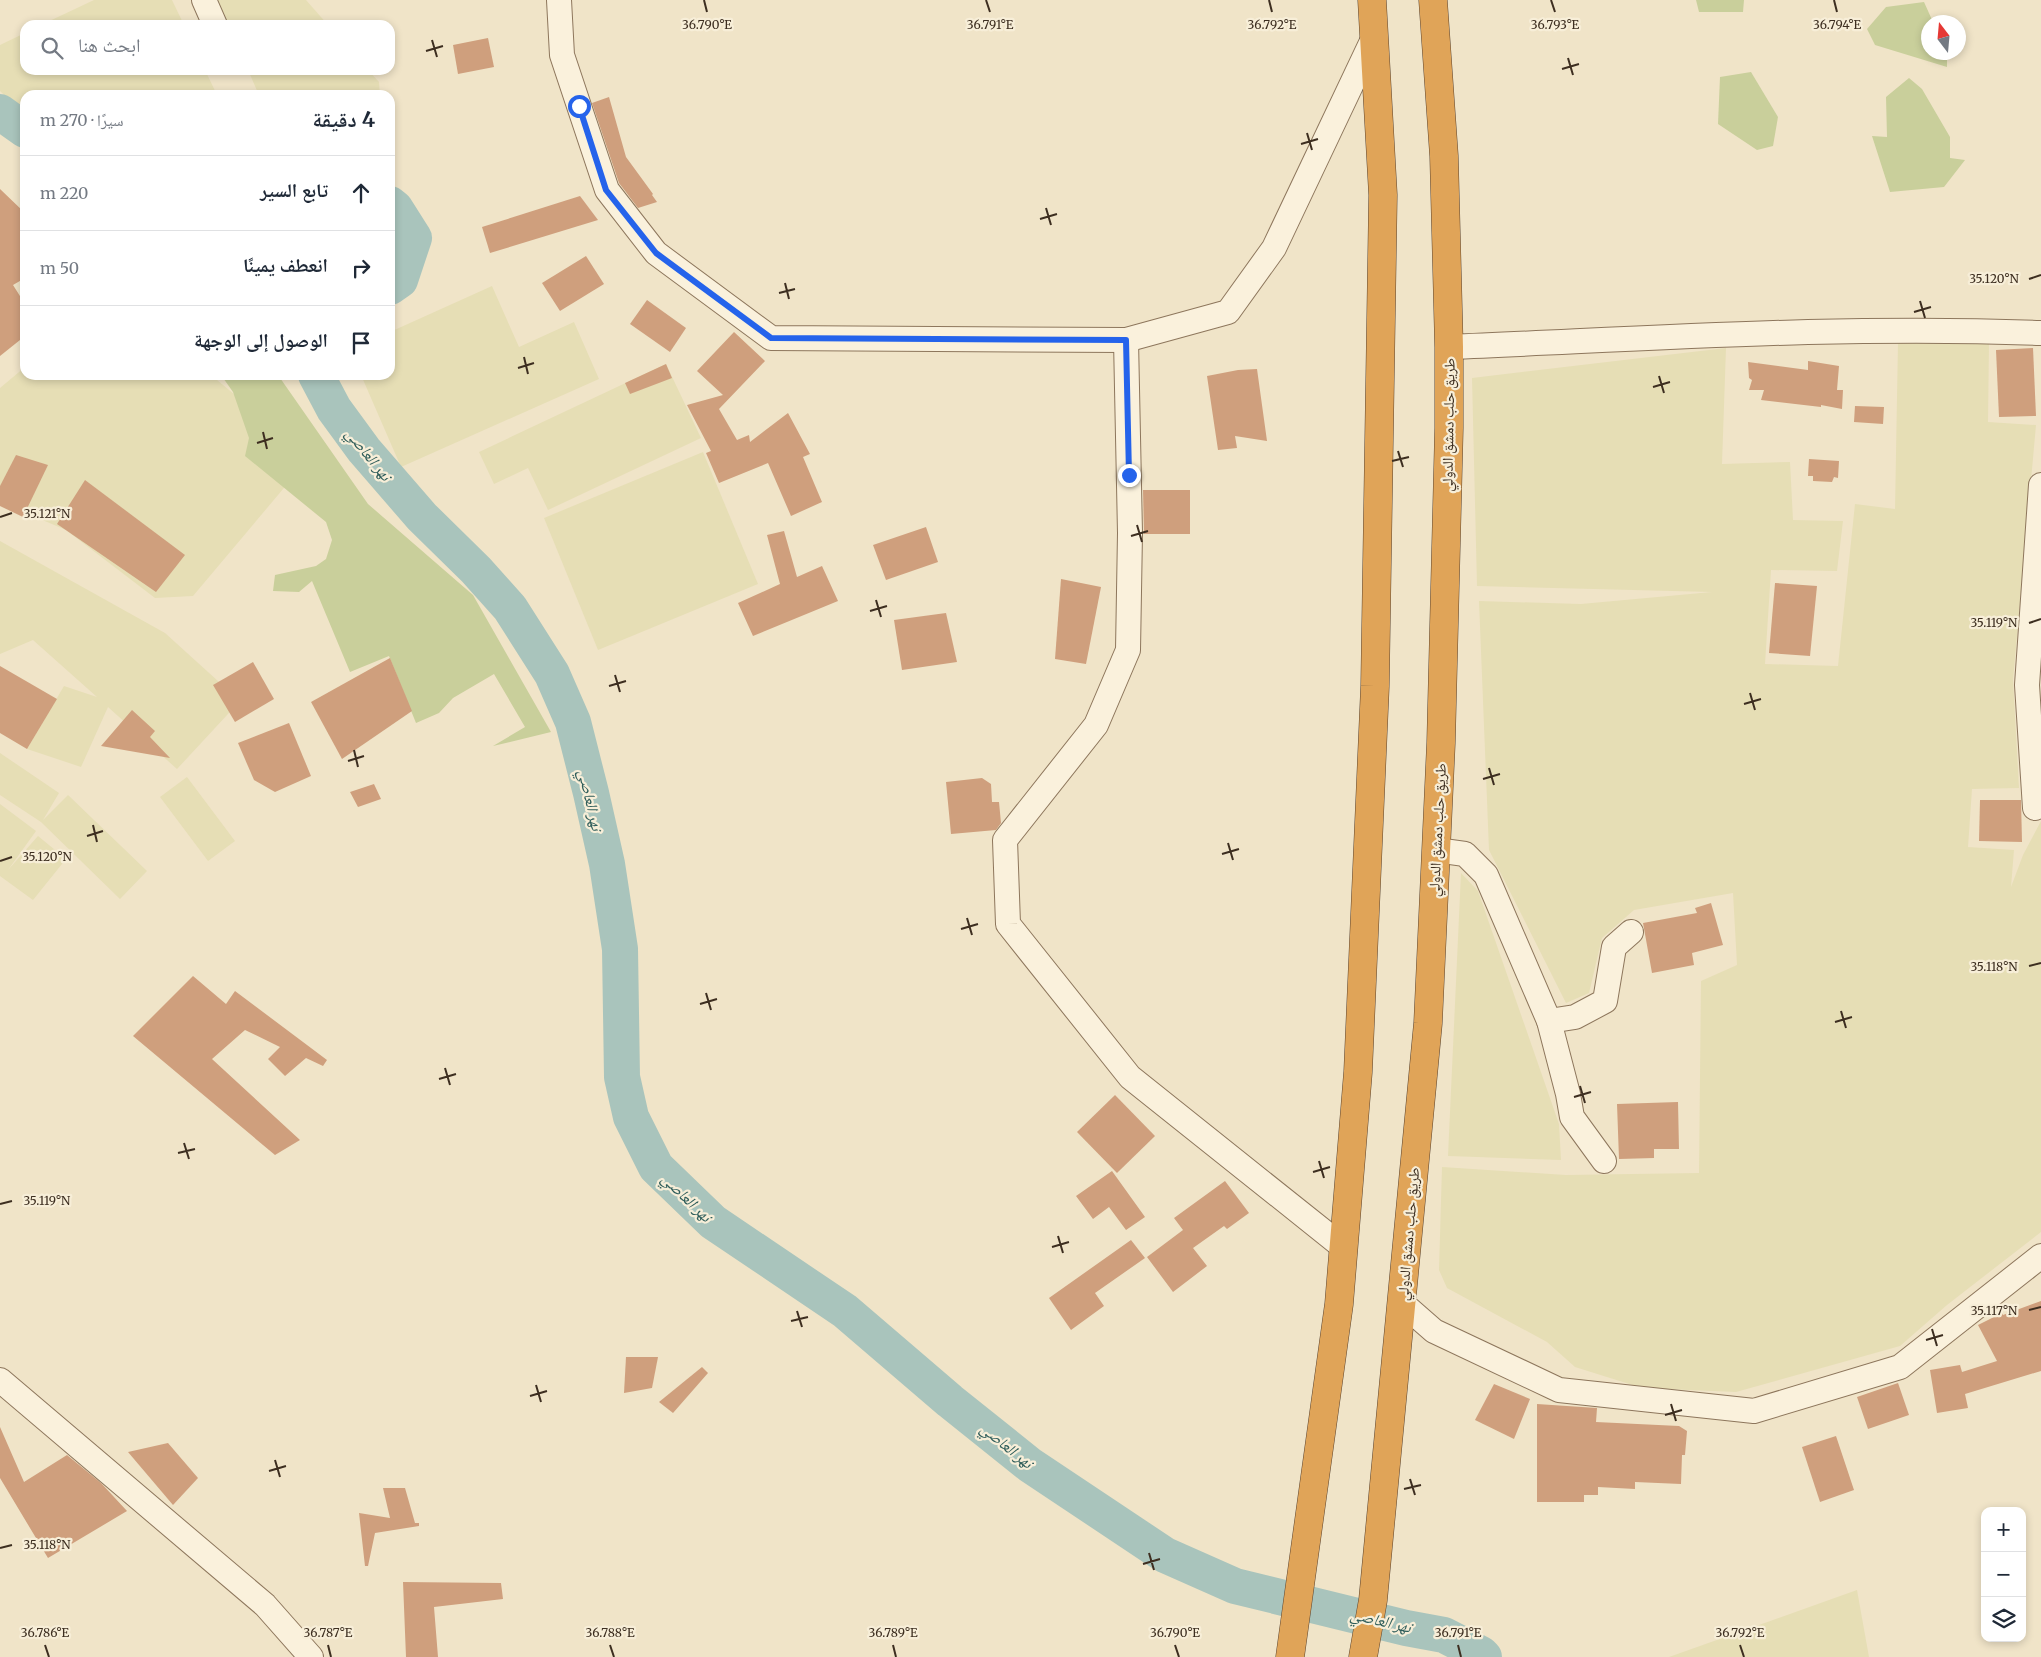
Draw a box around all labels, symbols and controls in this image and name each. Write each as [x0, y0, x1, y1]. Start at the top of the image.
north arrow [1921, 15, 1966, 60]
text: 36.790°E [682, 17, 732, 32]
text: 36.791°E [967, 17, 1014, 32]
text: 36.792°E [1248, 17, 1297, 32]
text: 36.793°E [1531, 17, 1580, 32]
text: 36.794°E [1813, 17, 1861, 32]
search box [20, 20, 395, 75]
text: ابحث هنا [78, 33, 140, 57]
icon: search [38, 34, 66, 62]
route start [568, 95, 591, 118]
text: 4 دقيقة [313, 106, 375, 133]
text: سيرًا · 270 m [40, 110, 124, 130]
text: تابع السير [260, 178, 328, 202]
icon: ahead [347, 179, 375, 207]
text: 220 m [40, 183, 88, 203]
text: انعطف يمينًا [243, 253, 328, 277]
icon: right [347, 254, 375, 282]
text: 50 m [40, 258, 79, 278]
text: 35.120°N [1969, 271, 2019, 286]
text: الوصول إلى الوجهة [194, 328, 328, 352]
icon: arrive [347, 329, 375, 357]
street label: طريق حلب دمشق الدولي [1437, 358, 1461, 492]
water label: نهر العاصي [339, 424, 398, 488]
route end [1118, 464, 1141, 487]
text: 35.121°N [24, 506, 71, 521]
text: 35.119°N [1971, 615, 2018, 630]
street label: طريق حلب دمشق الدولي [1424, 763, 1453, 897]
water label: نهر العاصي [571, 768, 608, 836]
text: 35.120°N [22, 849, 72, 864]
text: 35.118°N [1971, 959, 2018, 974]
street label: طريق حلب دمشق الدولي [1393, 1166, 1426, 1302]
water label: نهر العاصي [656, 1168, 718, 1230]
text: 35.119°N [24, 1193, 71, 1208]
text: 35.117°N [1971, 1303, 2018, 1318]
water label: نهر العاصي [975, 1418, 1039, 1476]
map controls [1981, 1507, 2026, 1642]
button: + [1981, 1507, 2026, 1552]
text: 35.118°N [24, 1537, 71, 1552]
button: − [1981, 1552, 2026, 1597]
button: layers [1981, 1597, 2026, 1642]
water label: نهر العاصي [1348, 1603, 1416, 1640]
text: 36.786°E [21, 1625, 70, 1640]
text: 36.787°E [304, 1625, 353, 1640]
text: 36.788°E [585, 1625, 635, 1640]
text: 36.789°E [868, 1625, 918, 1640]
text: 36.790°E [1150, 1625, 1200, 1640]
text: 36.791°E [1435, 1625, 1482, 1640]
text: 36.792°E [1716, 1625, 1765, 1640]

